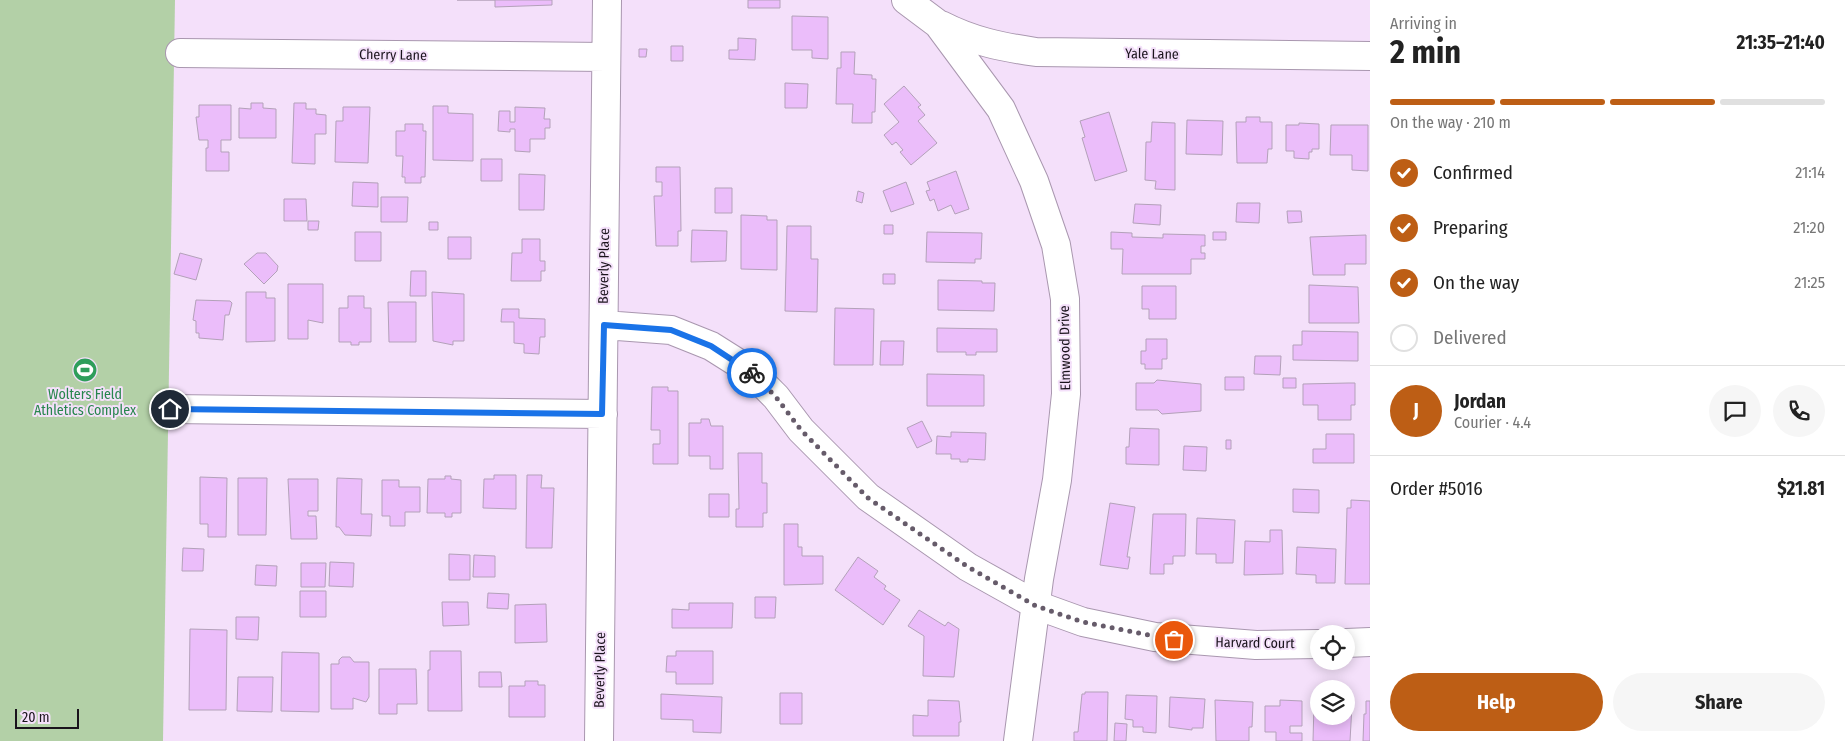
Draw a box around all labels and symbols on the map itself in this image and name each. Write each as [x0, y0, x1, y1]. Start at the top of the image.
street label: Yale Lane [1125, 45, 1179, 63]
street label: Cherry Lane [359, 46, 427, 64]
street label: Beverly Place [595, 228, 613, 304]
street label: Elmwood Drive [1056, 305, 1074, 391]
courier [727, 348, 777, 398]
sports icon: Wolters Field Athletics Complex [72, 357, 98, 383]
place label: Wolters Field Athletics Complex [34, 386, 137, 419]
pin [149, 388, 191, 430]
pin [1153, 619, 1195, 661]
street label: Beverly Place [591, 632, 609, 708]
street label: Harvard Court [1215, 634, 1295, 652]
scale bar [15, 706, 79, 729]

